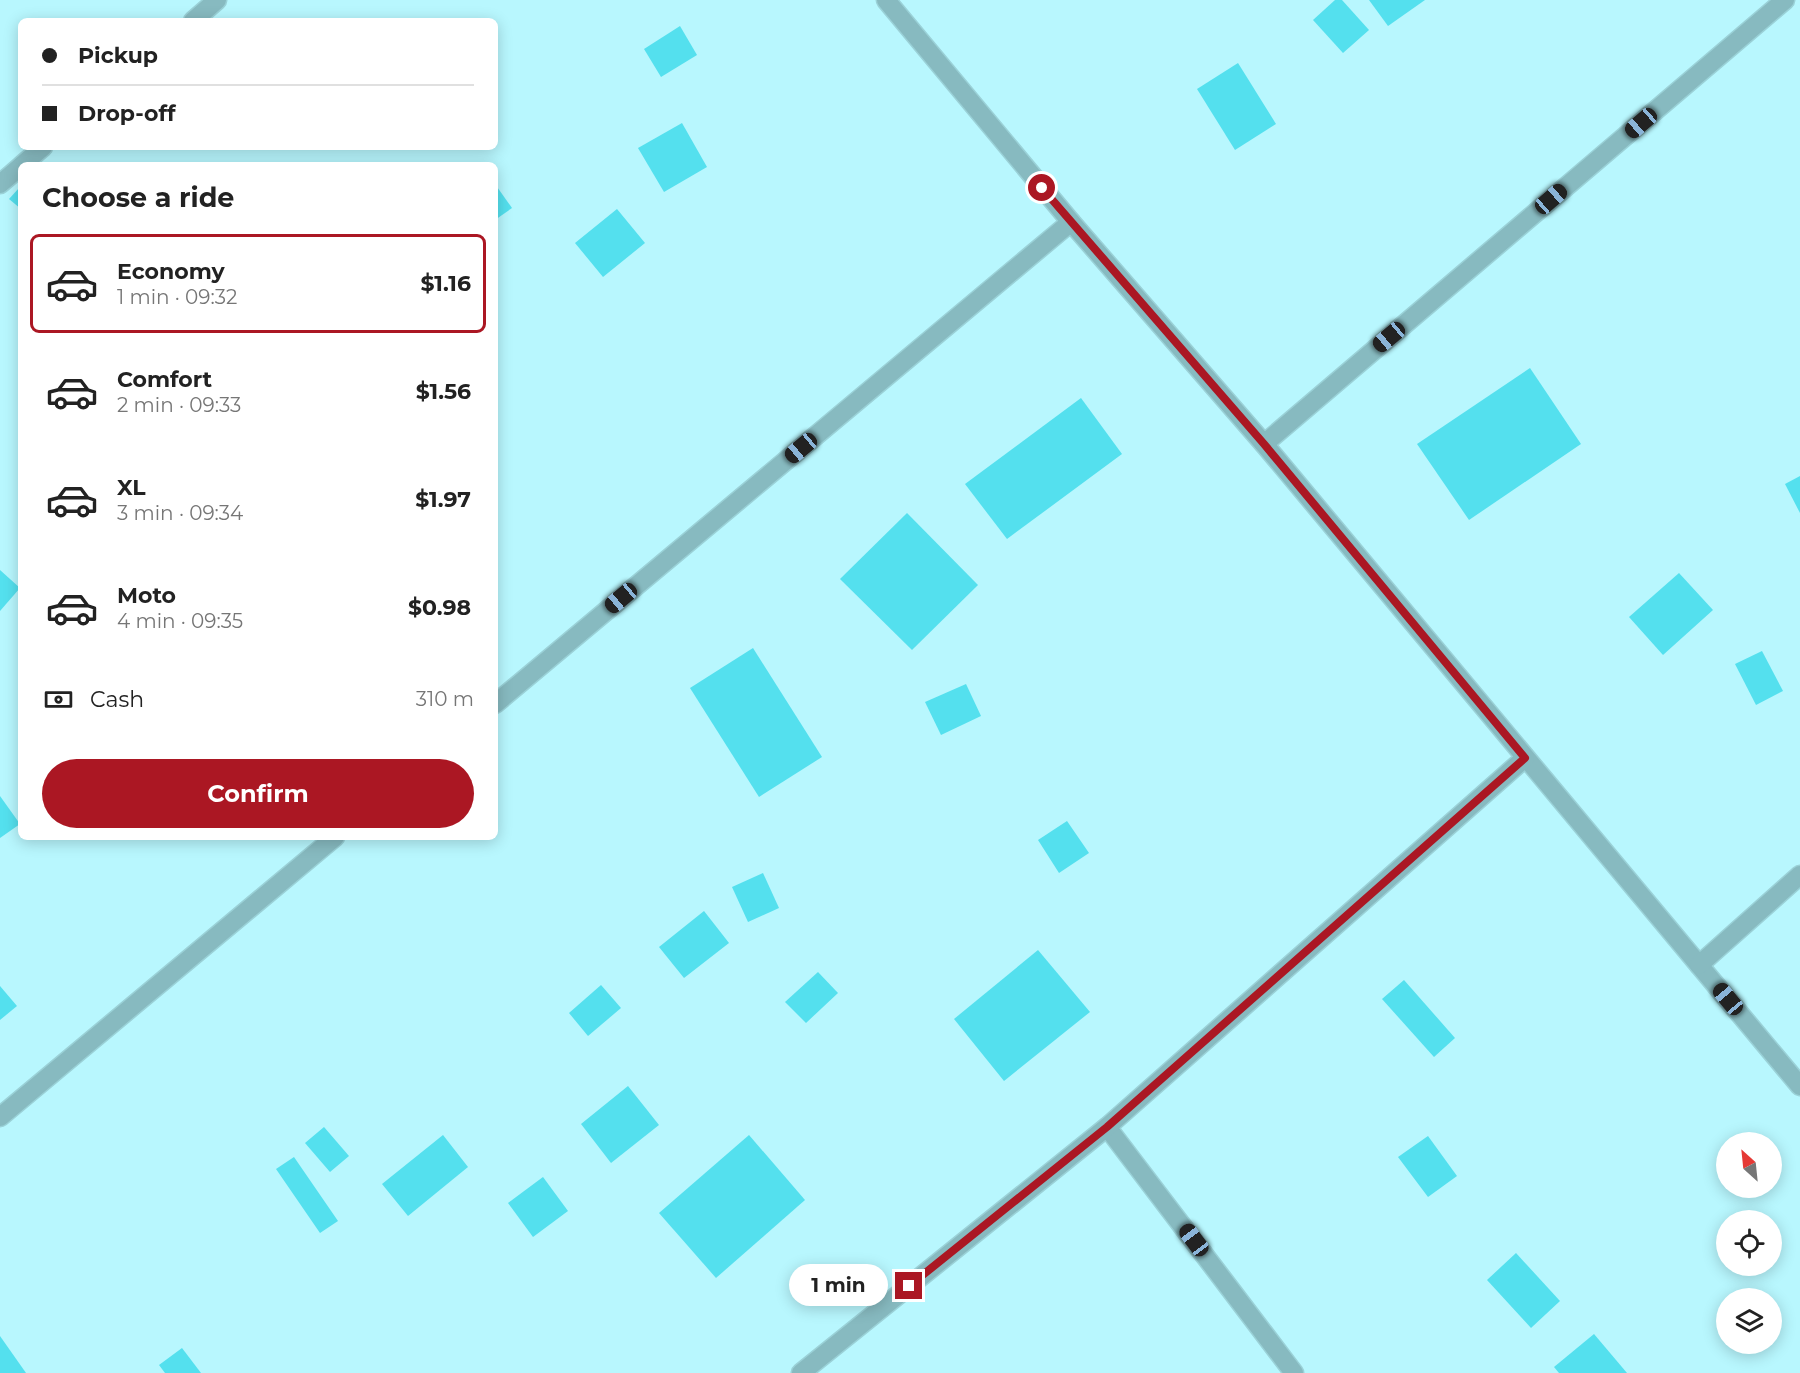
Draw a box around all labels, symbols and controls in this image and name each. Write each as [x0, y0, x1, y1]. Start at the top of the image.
text: Pickup [78, 42, 158, 69]
text: Drop-off [78, 100, 176, 127]
car [1622, 104, 1660, 142]
route start [1028, 174, 1055, 201]
car [1532, 180, 1570, 218]
text: Choose a ride [42, 181, 234, 214]
icon: car [45, 257, 99, 311]
text: Economy [117, 258, 225, 285]
text: $1.16 [421, 270, 471, 297]
text: 1 min · 09:32 [117, 285, 237, 309]
car [1369, 319, 1409, 355]
icon: car [45, 365, 99, 419]
text: Comfort [117, 366, 212, 393]
text: $1.56 [416, 378, 471, 405]
text: 2 min · 09:33 [117, 393, 241, 417]
car [781, 430, 821, 466]
icon: car [45, 473, 99, 527]
text: XL [117, 474, 146, 501]
text: $1.97 [415, 486, 471, 513]
text: 3 min · 09:34 [117, 501, 243, 525]
car [601, 580, 641, 616]
icon: car [45, 581, 99, 635]
text: Moto [117, 582, 176, 609]
text: $0.98 [408, 594, 471, 621]
text: 4 min · 09:35 [117, 609, 243, 633]
icon: cash [42, 683, 75, 716]
text: Cash [90, 686, 144, 713]
text: 310 m [416, 687, 474, 711]
button: Confirm [42, 759, 474, 828]
car [1710, 979, 1746, 1019]
north arrow [1716, 1132, 1782, 1198]
map controls [1716, 1132, 1782, 1354]
button: locate [1716, 1210, 1782, 1276]
car [1176, 1220, 1212, 1260]
callout: 1 min [789, 1265, 888, 1307]
route end [895, 1272, 922, 1299]
text: 1 min [811, 1273, 866, 1297]
button: layers [1716, 1288, 1782, 1354]

